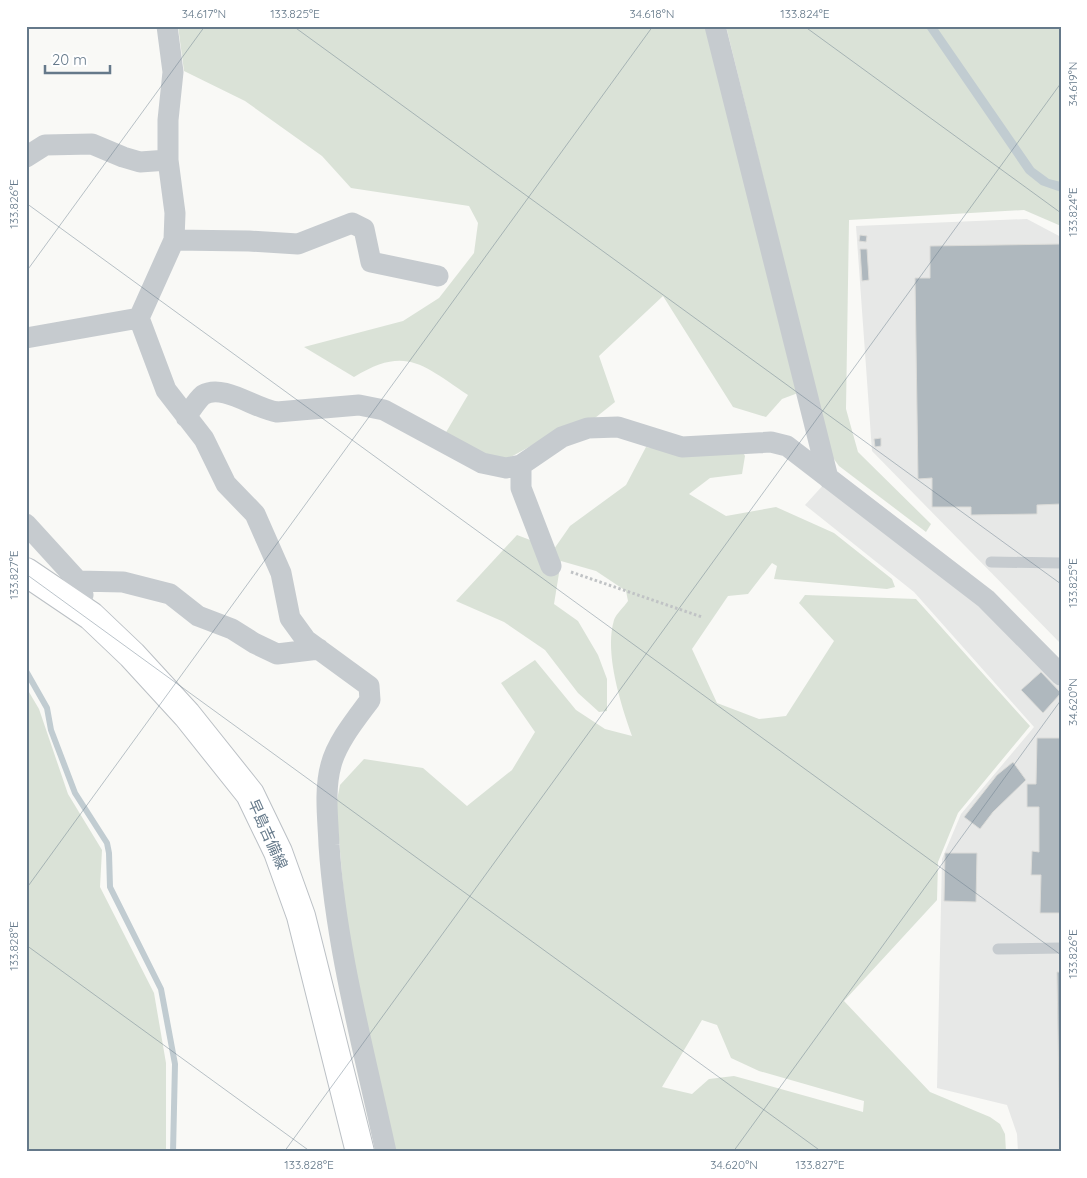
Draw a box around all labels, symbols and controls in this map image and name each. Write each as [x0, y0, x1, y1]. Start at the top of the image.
text: 34.617°N [182, 6, 226, 21]
text: 133.825°E [270, 6, 320, 21]
text: 34.618°N [630, 6, 674, 21]
text: 133.824°E [780, 6, 830, 21]
scale bar [45, 42, 110, 74]
text: 20 m [52, 50, 87, 69]
text: 34.619°N [1065, 61, 1080, 107]
text: 133.826°E [6, 179, 21, 229]
text: 133.824°E [1065, 187, 1080, 237]
text: 133.827°E [6, 550, 21, 600]
text: 133.825°E [1065, 558, 1080, 608]
text: 34.620°N [1065, 678, 1080, 726]
street label: 早島吉備線 [244, 796, 292, 872]
text: 133.828°E [6, 921, 21, 971]
text: 133.826°E [1065, 929, 1080, 979]
text: 133.828°E [284, 1157, 334, 1172]
text: 34.620°N [710, 1157, 758, 1172]
text: 133.827°E [795, 1157, 845, 1172]

